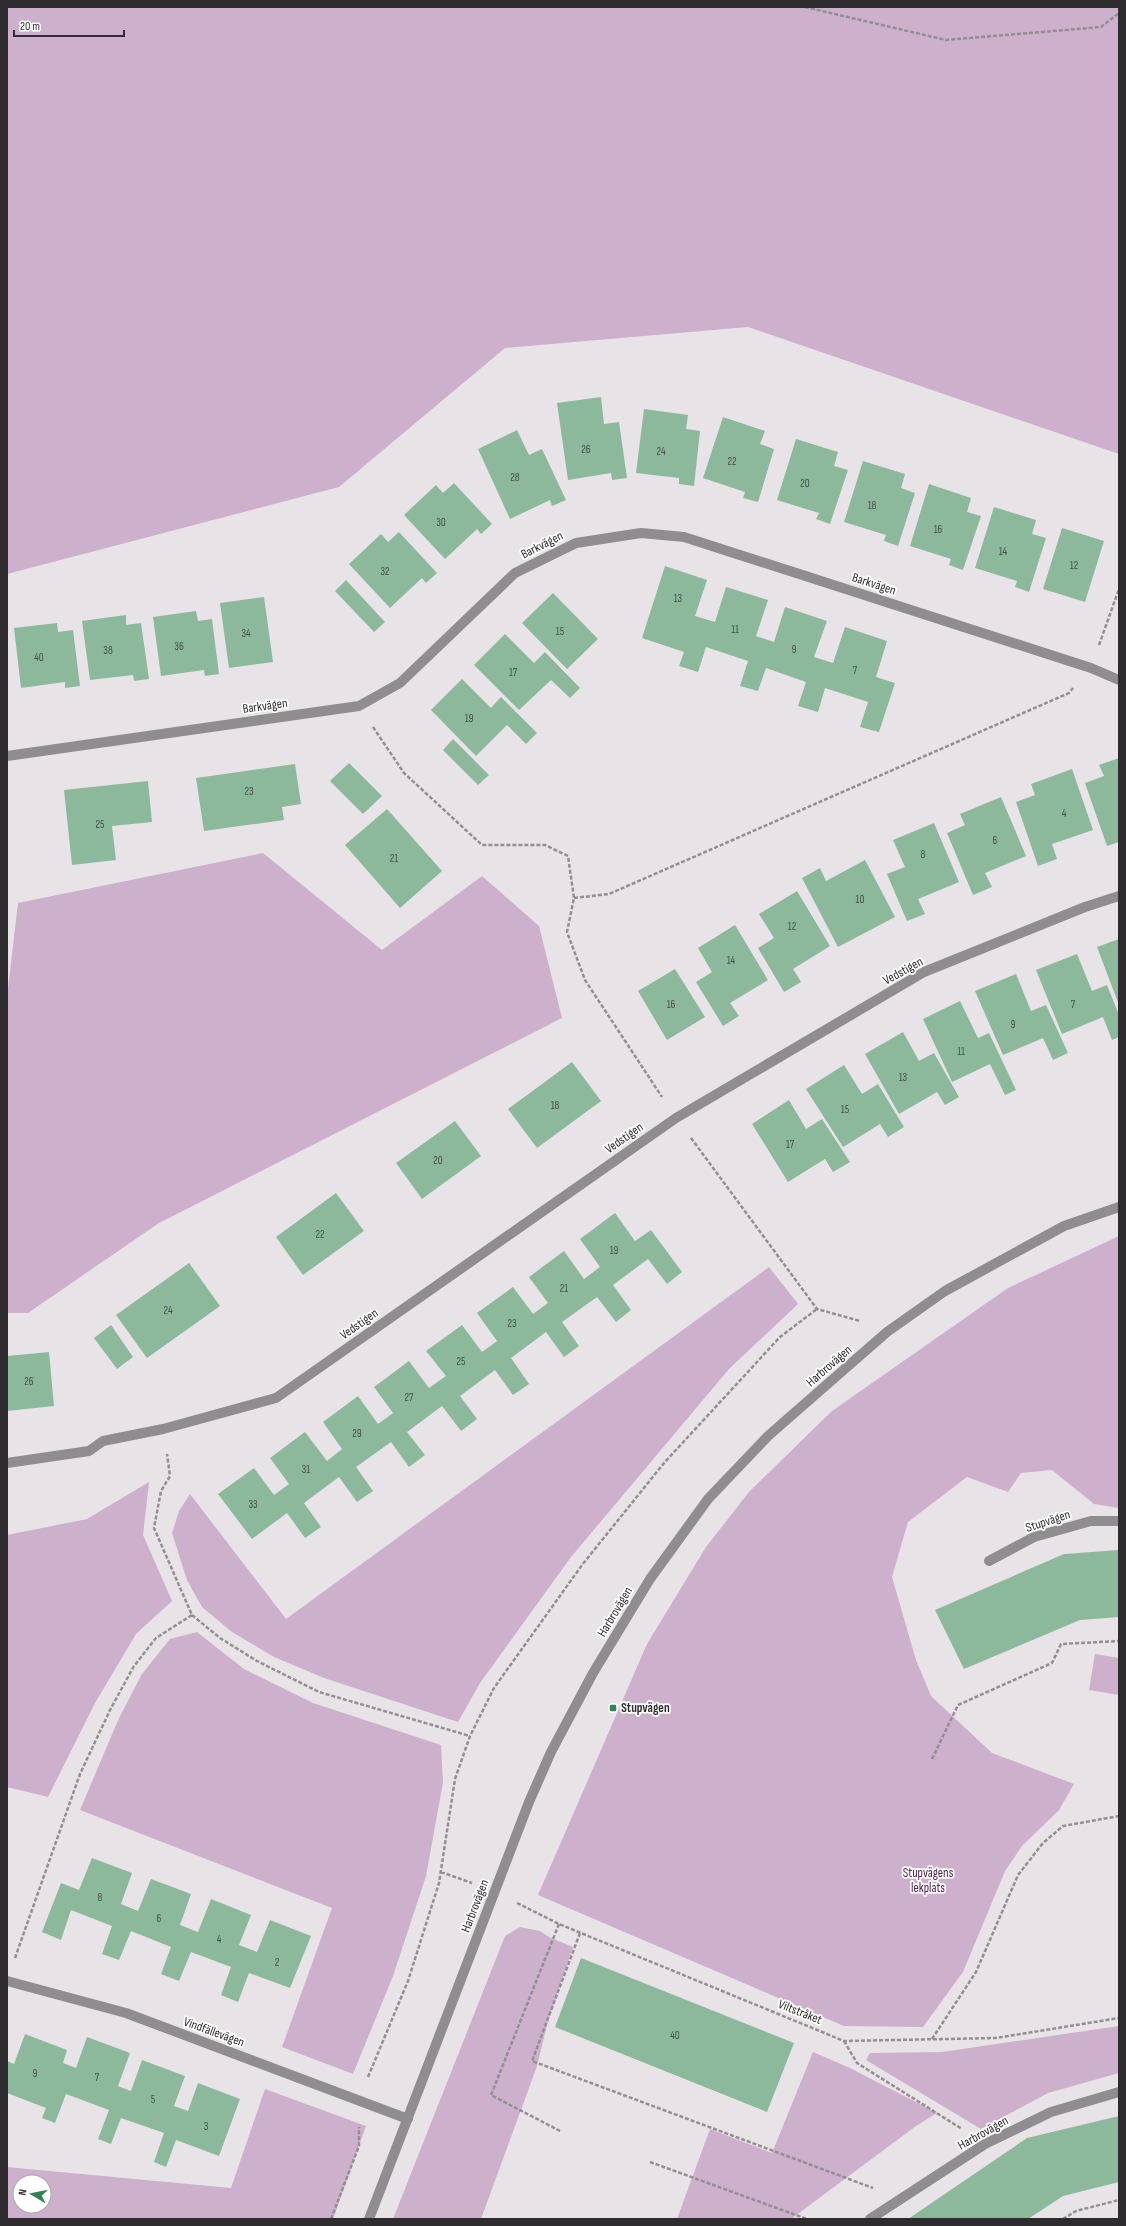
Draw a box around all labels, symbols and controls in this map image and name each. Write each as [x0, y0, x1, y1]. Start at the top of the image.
scale bar [14, 12, 124, 38]
text: 20 m [20, 19, 40, 34]
house number: 26 [581, 443, 591, 456]
house number: 24 [656, 445, 666, 458]
house number: 22 [727, 455, 737, 468]
house number: 28 [510, 471, 520, 484]
house number: 20 [800, 477, 810, 490]
house number: 18 [868, 499, 877, 512]
house number: 30 [436, 516, 446, 529]
house number: 16 [934, 523, 943, 536]
street label: Barkvägen [518, 528, 566, 562]
house number: 14 [999, 545, 1008, 558]
house number: 12 [1070, 559, 1079, 572]
house number: 32 [380, 565, 390, 578]
street label: Barkvägen [850, 569, 898, 599]
house number: 13 [674, 592, 683, 605]
house number: 11 [731, 623, 739, 636]
house number: 15 [556, 625, 564, 638]
house number: 34 [241, 627, 251, 640]
house number: 36 [174, 640, 184, 653]
house number: 9 [792, 643, 797, 656]
house number: 38 [103, 644, 113, 657]
house number: 40 [34, 651, 44, 664]
house number: 7 [853, 664, 858, 677]
house number: 17 [509, 666, 518, 679]
street label: Barkvägen [241, 695, 289, 717]
house number: 19 [465, 712, 473, 725]
house number: 23 [244, 785, 254, 798]
house number: 4 [1062, 807, 1067, 820]
house number: 25 [96, 818, 104, 831]
house number: 6 [993, 834, 998, 847]
house number: 8 [921, 848, 926, 861]
house number: 21 [390, 852, 398, 865]
house number: 10 [856, 893, 864, 906]
house number: 12 [788, 920, 797, 933]
house number: 14 [727, 954, 736, 967]
street label: Vedstigen [880, 954, 926, 988]
house number: 16 [667, 998, 676, 1011]
house number: 7 [1071, 998, 1076, 1011]
house number: 9 [1011, 1018, 1016, 1031]
house number: 11 [957, 1045, 965, 1058]
house number: 13 [899, 1071, 908, 1084]
house number: 18 [551, 1099, 560, 1112]
house number: 15 [841, 1103, 849, 1116]
street label: Vedstigen [602, 1119, 646, 1157]
house number: 17 [786, 1138, 795, 1151]
house number: 20 [433, 1154, 443, 1167]
house number: 22 [315, 1228, 325, 1241]
house number: 19 [610, 1244, 618, 1257]
house number: 21 [560, 1282, 568, 1295]
house number: 24 [163, 1304, 173, 1317]
street label: Vedstigen [337, 1305, 381, 1343]
house number: 23 [507, 1317, 517, 1330]
street label: Harbrovägen [803, 1342, 855, 1390]
house number: 25 [457, 1355, 465, 1368]
house number: 26 [24, 1375, 34, 1388]
house number: 27 [405, 1391, 414, 1404]
house number: 29 [352, 1427, 362, 1440]
house number: 31 [302, 1463, 310, 1476]
house number: 33 [248, 1498, 258, 1511]
street label: Stupvägen [1024, 1506, 1072, 1536]
street label: Harbrovägen [594, 1584, 636, 1640]
place label: Stupvägen [621, 1700, 670, 1716]
marker: Stupvägen [608, 1703, 618, 1713]
park label: Stupvägens lekplats [903, 1865, 954, 1896]
street label: Harbrovägen [458, 1877, 492, 1935]
house number: 8 [98, 1891, 103, 1904]
house number: 6 [157, 1912, 162, 1925]
house number: 4 [217, 1933, 222, 1946]
house number: 2 [275, 1956, 280, 1969]
street label: Viltstråket [776, 1996, 824, 2028]
street label: Vindfällevägen [181, 2014, 247, 2050]
house number: 40 [670, 2029, 680, 2042]
house number: 9 [33, 2067, 38, 2080]
house number: 7 [95, 2071, 100, 2084]
house number: 5 [151, 2093, 155, 2106]
street label: Harbrovägen [955, 2113, 1011, 2153]
house number: 3 [204, 2120, 209, 2133]
north arrow [12, 2174, 52, 2214]
text: N [16, 2188, 30, 2196]

